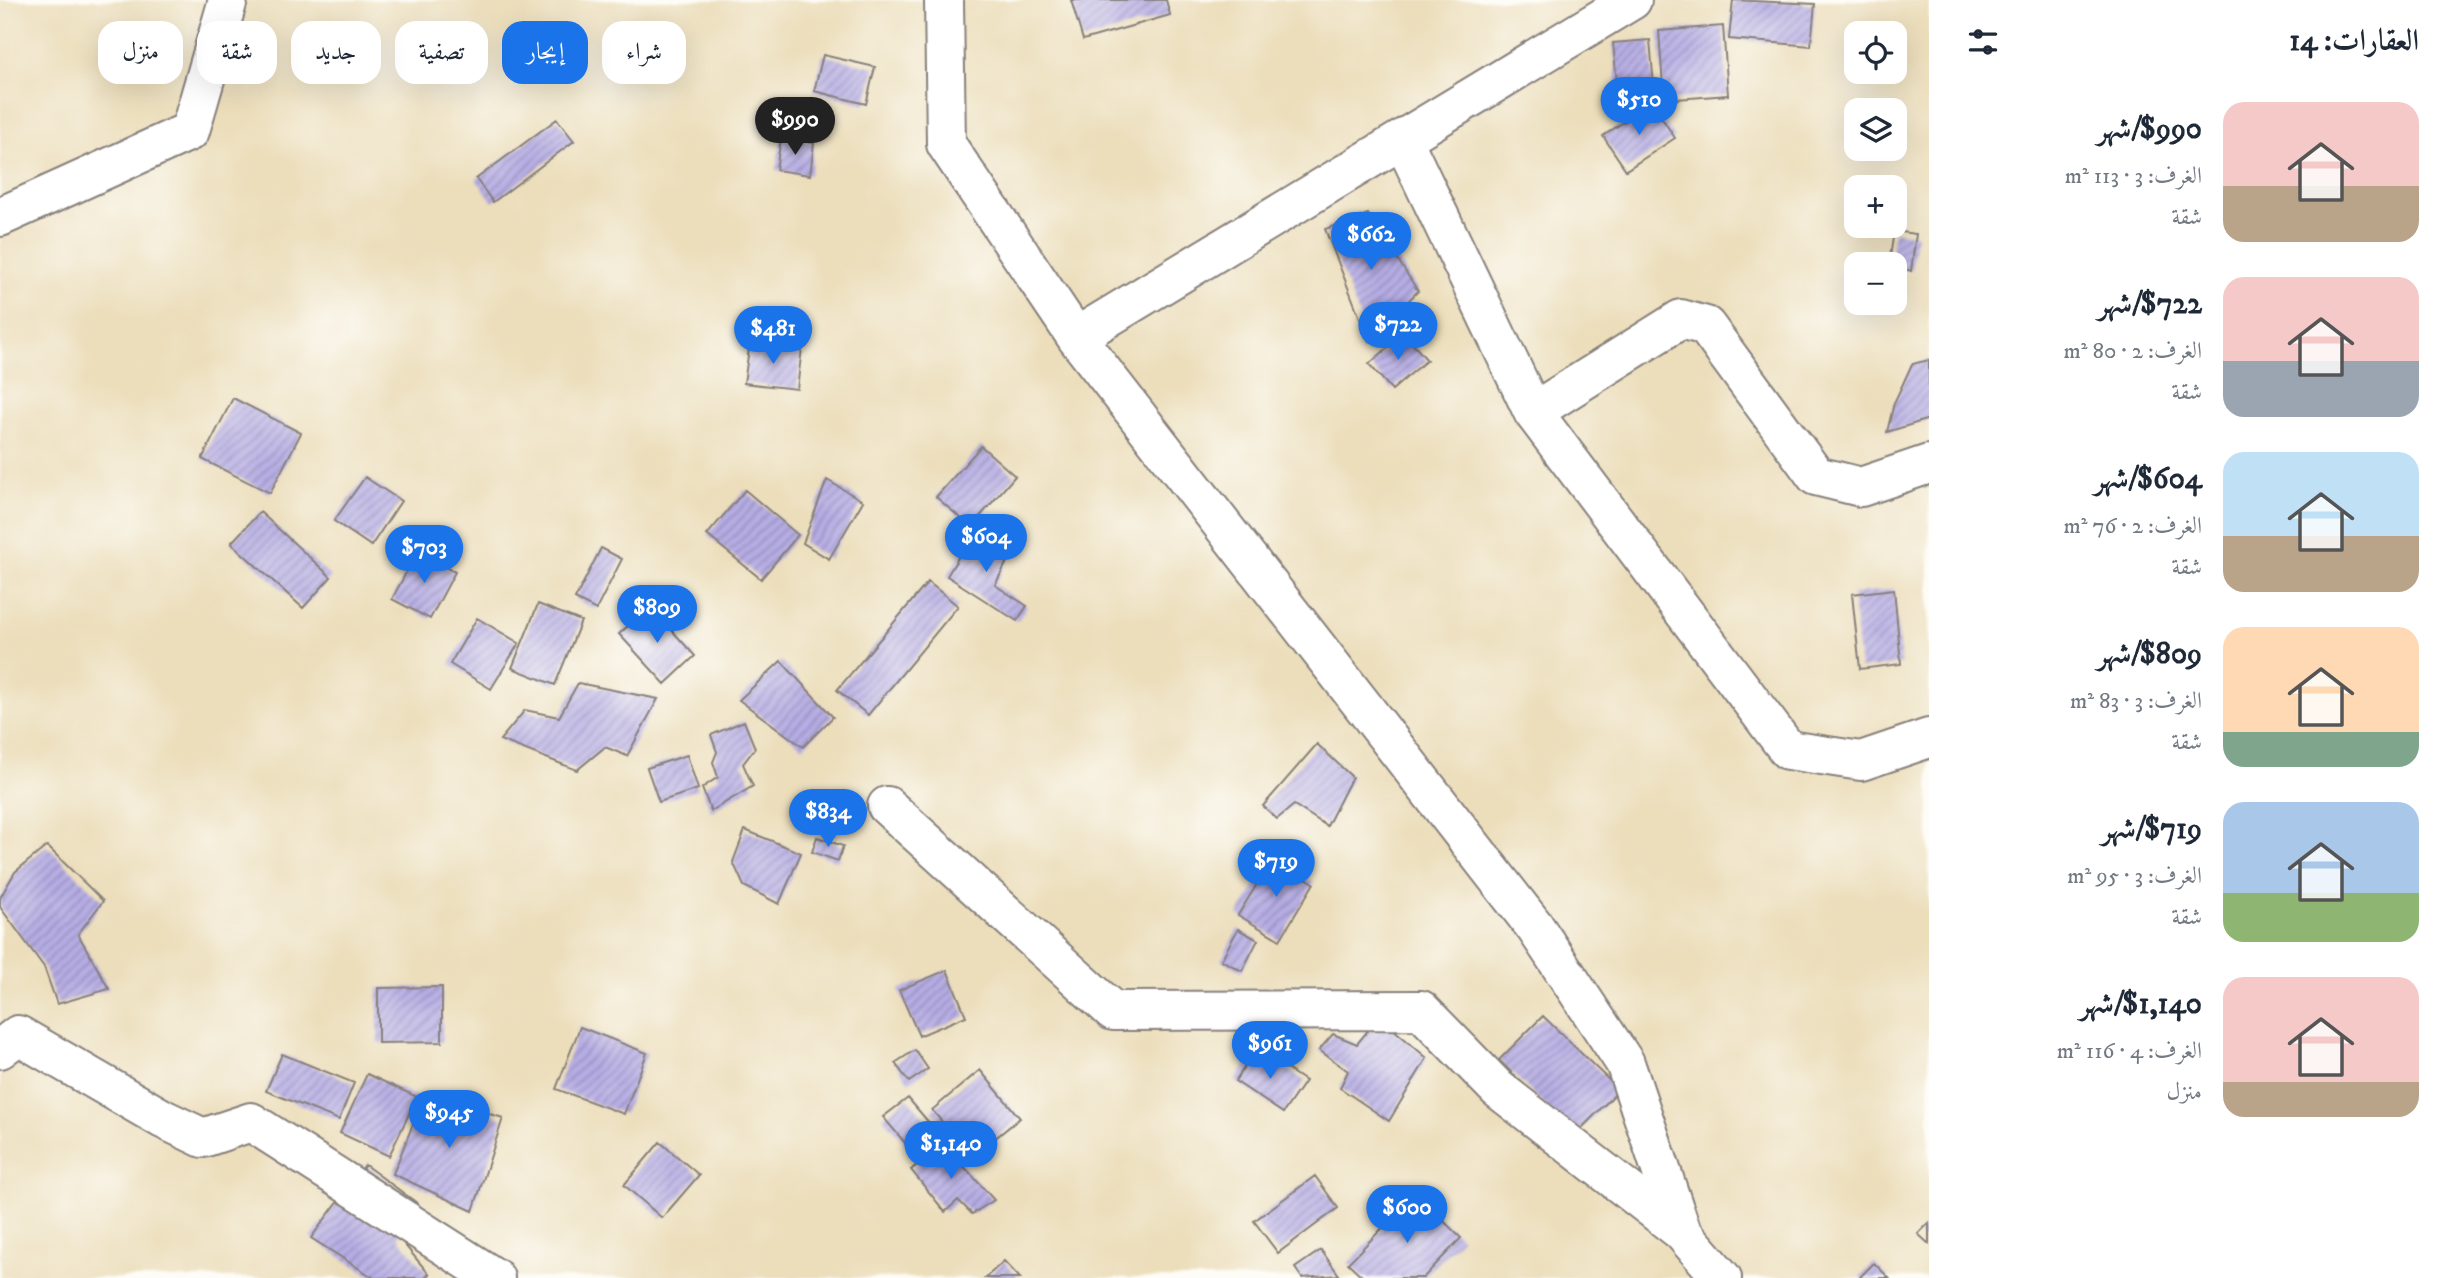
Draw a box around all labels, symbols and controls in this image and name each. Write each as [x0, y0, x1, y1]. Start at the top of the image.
chip: منزل [98, 21, 183, 84]
chip: شقة [197, 21, 277, 84]
chip: جديد [291, 21, 381, 84]
chip: تصفية [395, 21, 488, 84]
chip: إيجار [502, 21, 588, 84]
chip: شراء [602, 21, 686, 84]
map controls [1844, 21, 1907, 315]
button: locate [1844, 21, 1907, 84]
icon: filters [1964, 23, 2002, 61]
text: العقارات: 14 [2289, 23, 2419, 60]
pin: $510 [1598, 78, 1680, 137]
text: $510 [1617, 85, 1661, 114]
pin: $990 [754, 97, 836, 157]
button: layers [1844, 98, 1907, 161]
text: $990 [771, 105, 819, 134]
text: $990/شهر [2097, 111, 2202, 148]
icon: home [2279, 130, 2363, 214]
text: الغرف: 3 · 113 m² [2065, 162, 2202, 191]
button: + [1844, 175, 1907, 238]
text: شقة [2172, 203, 2202, 232]
pin: $662 [1330, 212, 1412, 272]
text: $662 [1347, 220, 1395, 249]
button: − [1844, 252, 1907, 315]
text: $722/شهر [2098, 286, 2202, 323]
pin: $722 [1357, 302, 1439, 362]
icon: home [2279, 305, 2363, 389]
pin: $481 [732, 306, 814, 366]
text: $722 [1374, 310, 1422, 339]
text: $481 [750, 314, 796, 343]
text: الغرف: 2 · 80 m² [2064, 337, 2202, 366]
text: شقة [2172, 378, 2202, 407]
text: $604/شهر [2094, 461, 2202, 498]
icon: home [2279, 480, 2363, 564]
text: الغرف: 2 · 76 m² [2063, 512, 2202, 541]
pin: $604 [945, 514, 1027, 574]
text: $604 [961, 522, 1011, 551]
pin: $703 [383, 526, 465, 585]
text: $703 [401, 533, 447, 562]
text: شقة [2172, 553, 2202, 582]
pin: $809 [616, 586, 698, 645]
text: $809 [633, 593, 681, 622]
text: $809/شهر [2097, 636, 2202, 673]
icon: home [2279, 655, 2363, 739]
text: الغرف: 3 · 83 m² [2070, 687, 2202, 716]
text: شقة [2172, 728, 2202, 757]
pin: $834 [787, 790, 869, 849]
text: $834 [805, 797, 851, 826]
text: $719/شهر [2101, 811, 2202, 848]
icon: home [2279, 830, 2363, 914]
pin: $719 [1235, 839, 1317, 899]
text: $719 [1254, 847, 1298, 876]
text: الغرف: 3 · 95 m² [2067, 862, 2202, 891]
text: شقة [2172, 903, 2202, 932]
text: $1,140/شهر [2080, 986, 2202, 1023]
icon: home [2279, 1005, 2363, 1089]
pin: $961 [1229, 1021, 1311, 1081]
text: $961 [1248, 1029, 1292, 1058]
text: الغرف: 4 · 116 m² [2057, 1037, 2202, 1066]
text: منزل [2167, 1078, 2202, 1107]
pin: $945 [408, 1090, 490, 1150]
text: $945 [425, 1098, 473, 1127]
pin: $1,140 [894, 1122, 1008, 1181]
text: $1,140 [920, 1129, 982, 1158]
pin: $600 [1366, 1186, 1448, 1245]
text: $600 [1382, 1193, 1432, 1222]

